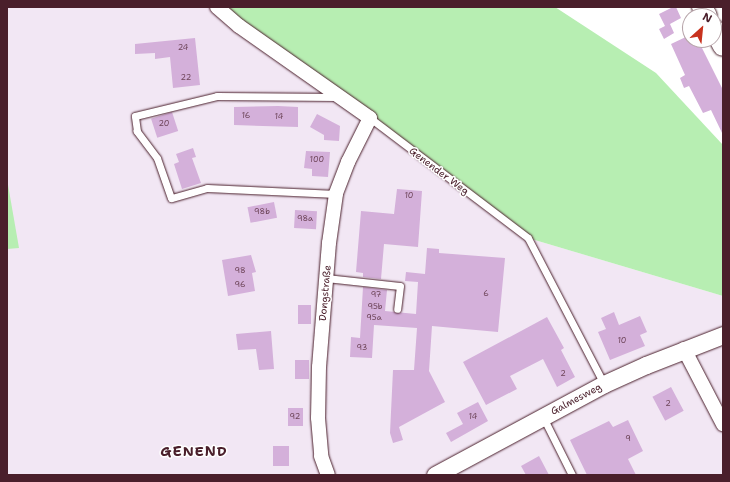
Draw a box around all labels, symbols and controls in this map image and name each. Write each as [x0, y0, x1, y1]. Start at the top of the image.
north arrow [682, 8, 722, 48]
text: N [700, 9, 715, 26]
house number: 24 [178, 43, 188, 53]
house number: 22 [181, 73, 191, 83]
house number: 16 [242, 111, 250, 121]
house number: 14 [275, 112, 283, 122]
house number: 20 [159, 119, 169, 129]
street label: Genender Weg [407, 145, 471, 197]
house number: 100 [310, 155, 324, 165]
house number: 10 [405, 191, 413, 201]
house number: 98b [254, 207, 270, 217]
house number: 98a [297, 214, 313, 224]
street label: Dongstraße [317, 265, 333, 321]
house number: 98 [234, 266, 246, 276]
house number: 96 [234, 280, 246, 290]
house number: 6 [483, 289, 489, 299]
house number: 97 [371, 290, 381, 300]
house number: 95b [367, 302, 383, 312]
house number: 95a [366, 313, 382, 323]
house number: 10 [618, 336, 626, 346]
house number: 93 [357, 343, 367, 353]
house number: 2 [560, 369, 566, 379]
street label: Galmesweg [549, 381, 603, 417]
house number: 2 [665, 399, 671, 409]
house number: 92 [290, 412, 300, 422]
house number: 14 [469, 412, 477, 422]
house number: 9 [625, 434, 631, 444]
district label: GENEND [160, 443, 228, 459]

